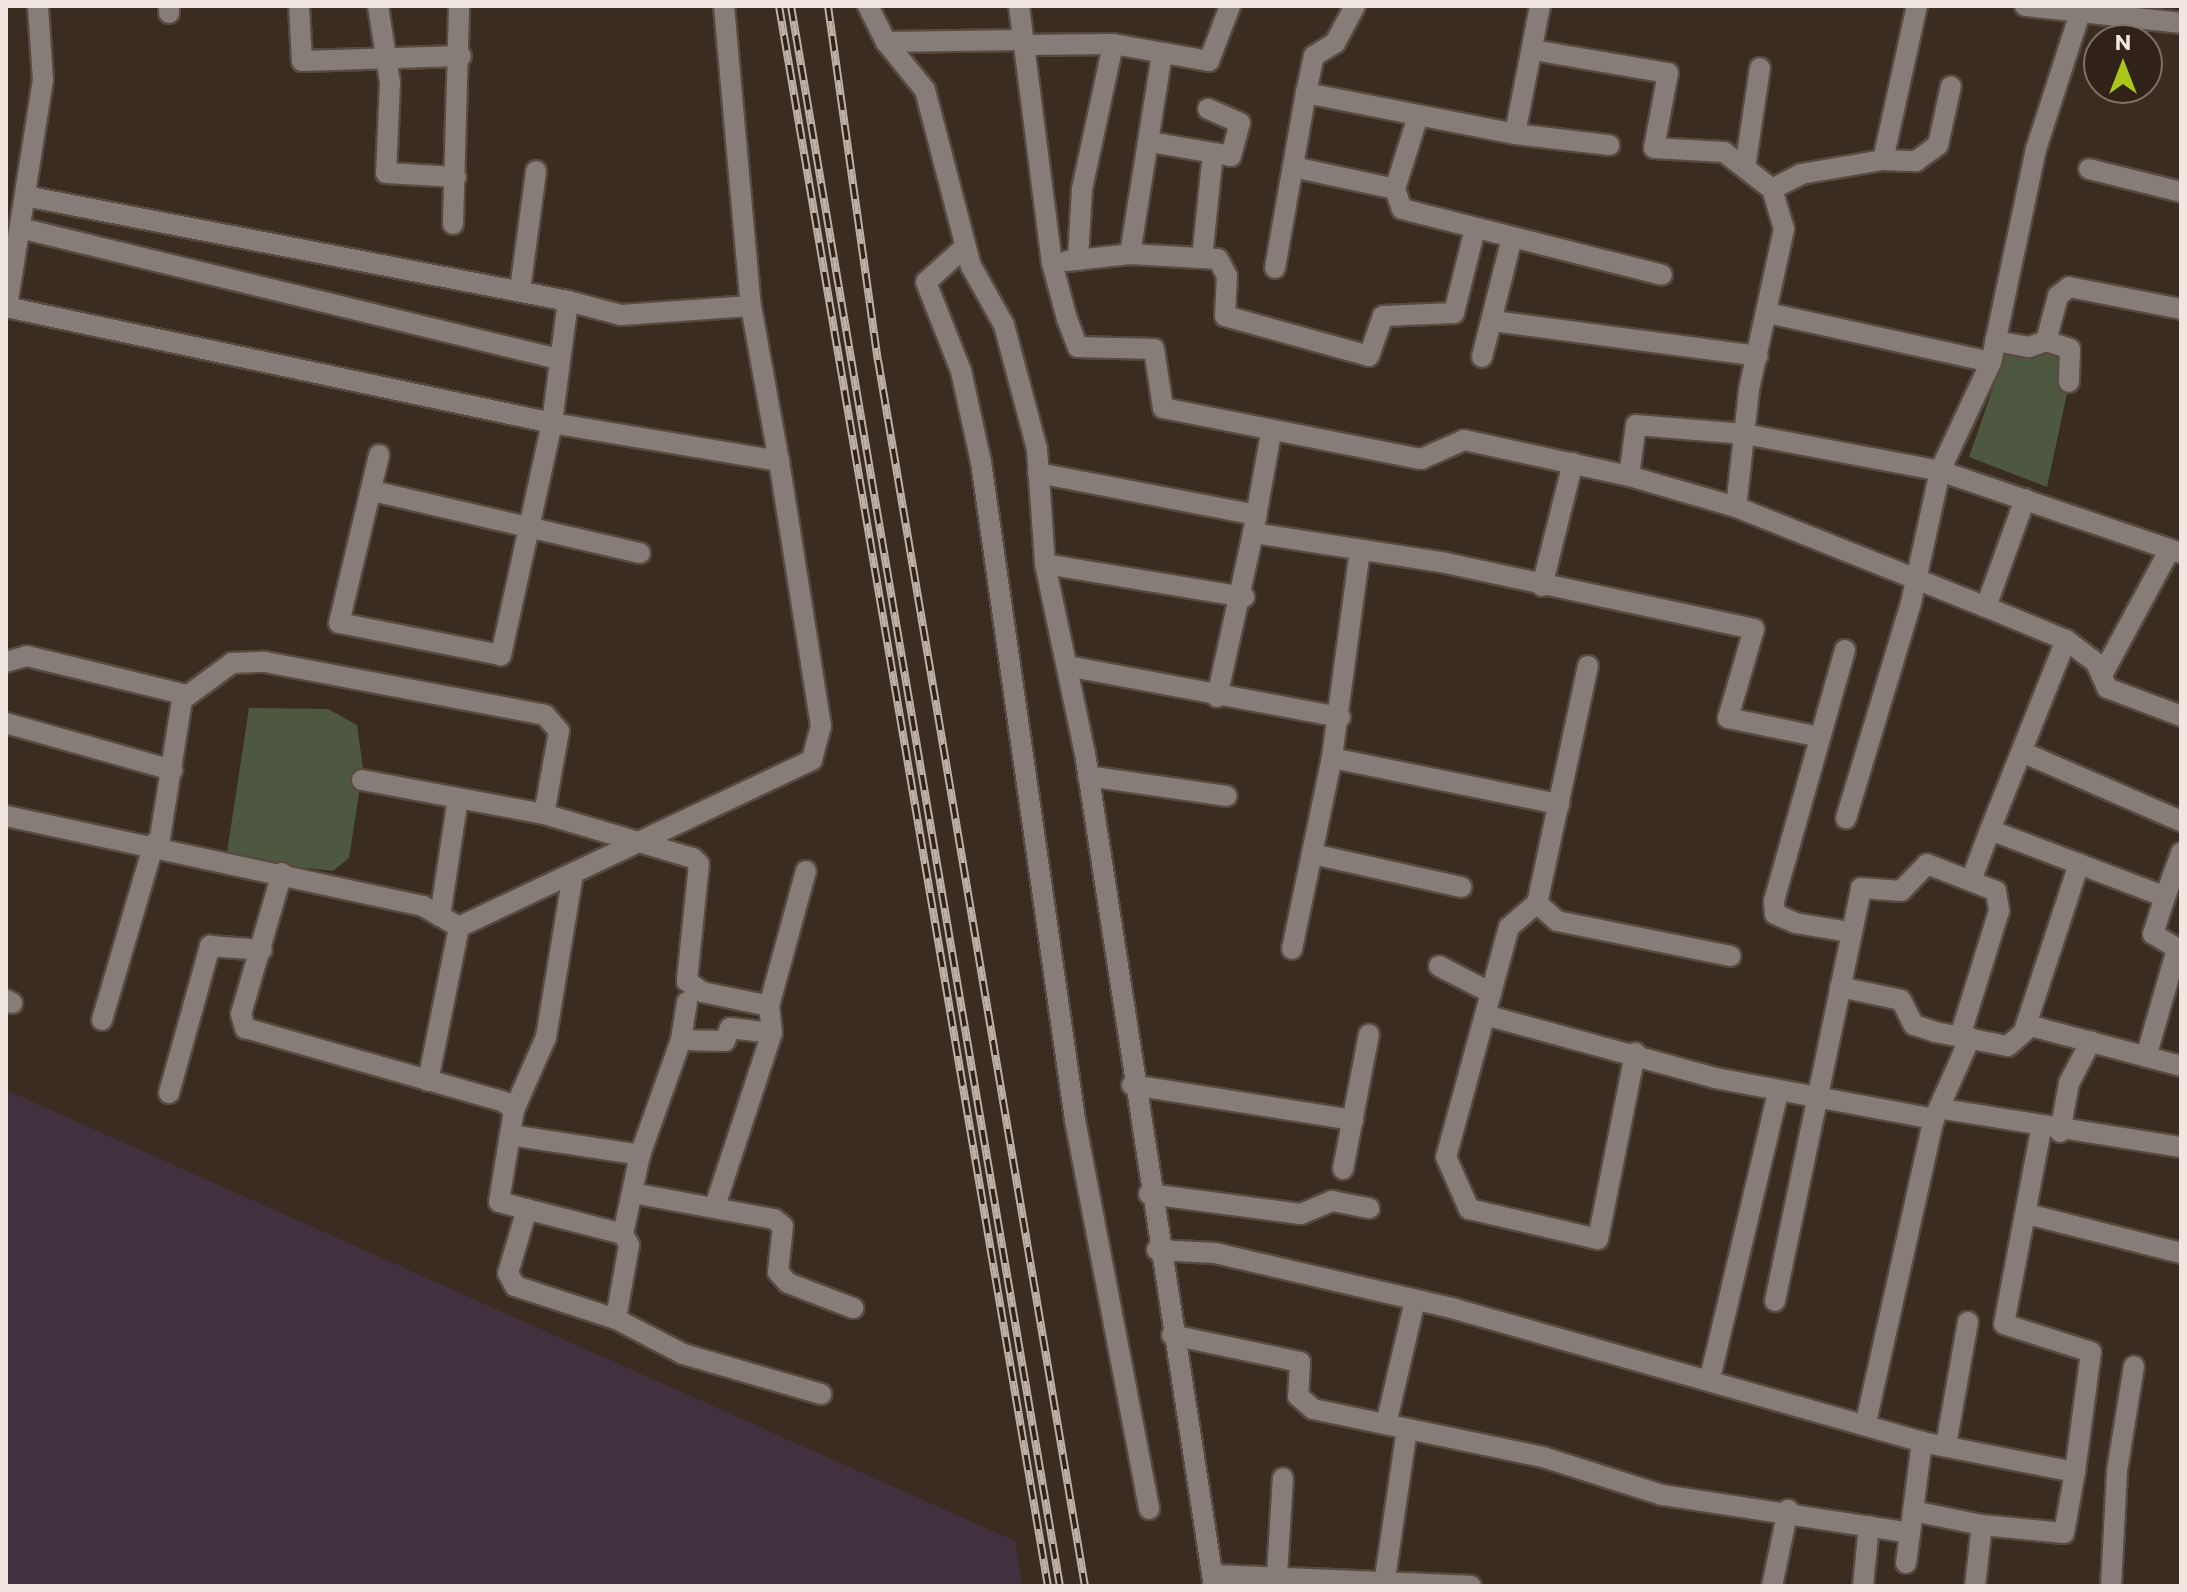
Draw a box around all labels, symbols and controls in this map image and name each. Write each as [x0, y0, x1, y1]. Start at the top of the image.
north arrow [2083, 24, 2163, 104]
text: N [2115, 28, 2131, 55]

